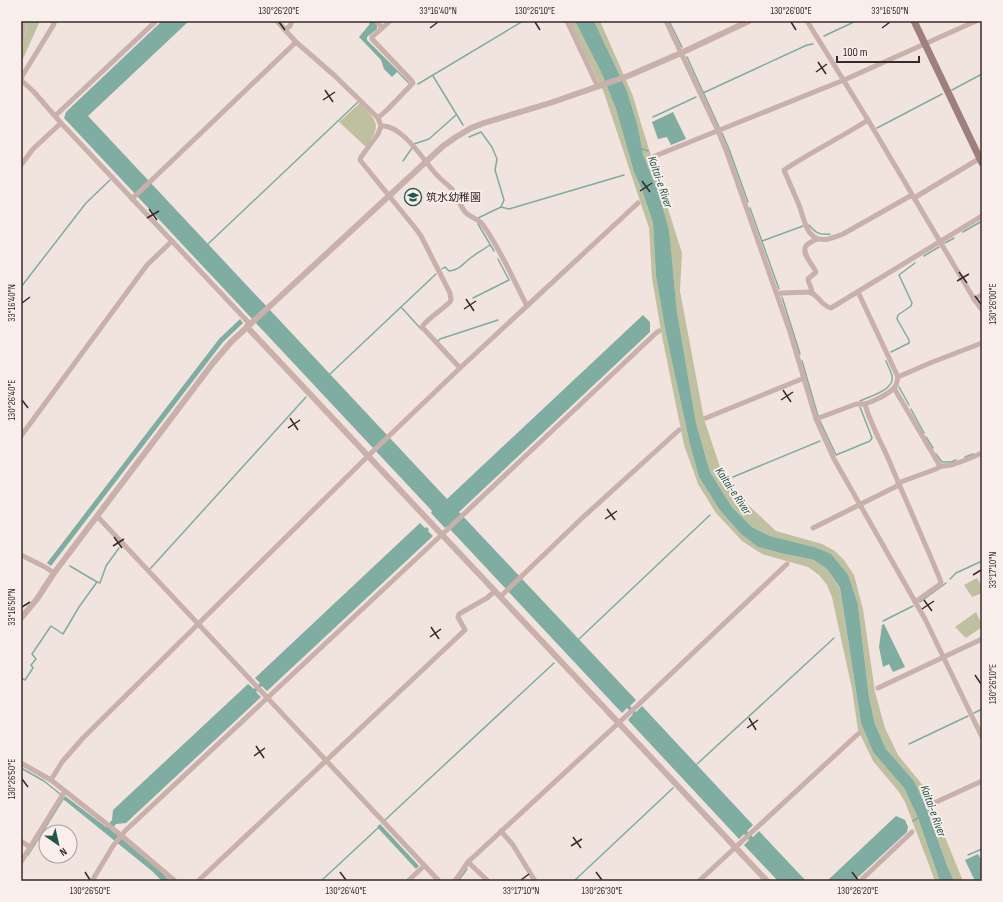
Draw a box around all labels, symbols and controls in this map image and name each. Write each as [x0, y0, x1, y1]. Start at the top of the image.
text: 130°26'20"E [259, 5, 299, 17]
text: 33°16'40"N [419, 5, 457, 17]
text: 130°26'10"E [515, 5, 555, 17]
text: 130°26'00"E [770, 5, 812, 17]
text: 33°16'50"N [871, 5, 909, 17]
scale bar [837, 38, 919, 64]
text: 100 m [843, 45, 868, 60]
water label: Kaitai-e River [644, 154, 676, 210]
school or university icon: 筑水幼稚園 [403, 187, 423, 207]
place label: 筑水幼稚園 [426, 191, 481, 204]
text: 130°26'00"E [987, 283, 999, 325]
text: 33°16'40"N [6, 284, 18, 322]
text: 130°26'40"E [6, 380, 18, 420]
water label: Kaitai-e River [712, 465, 755, 518]
text: 33°17'10"N [987, 552, 999, 588]
text: 33°16'50"N [6, 588, 18, 626]
text: 130°26'10"E [987, 664, 999, 704]
text: 130°26'50"E [6, 759, 18, 799]
water label: Kaitai-e River [917, 783, 949, 839]
north arrow [38, 824, 78, 864]
text: N [57, 845, 69, 859]
text: 130°26'50"E [70, 885, 110, 897]
text: 130°26'40"E [326, 885, 366, 897]
text: 33°17'10"N [503, 885, 539, 897]
text: 130°26'30"E [582, 885, 622, 897]
text: 130°26'20"E [838, 885, 878, 897]

